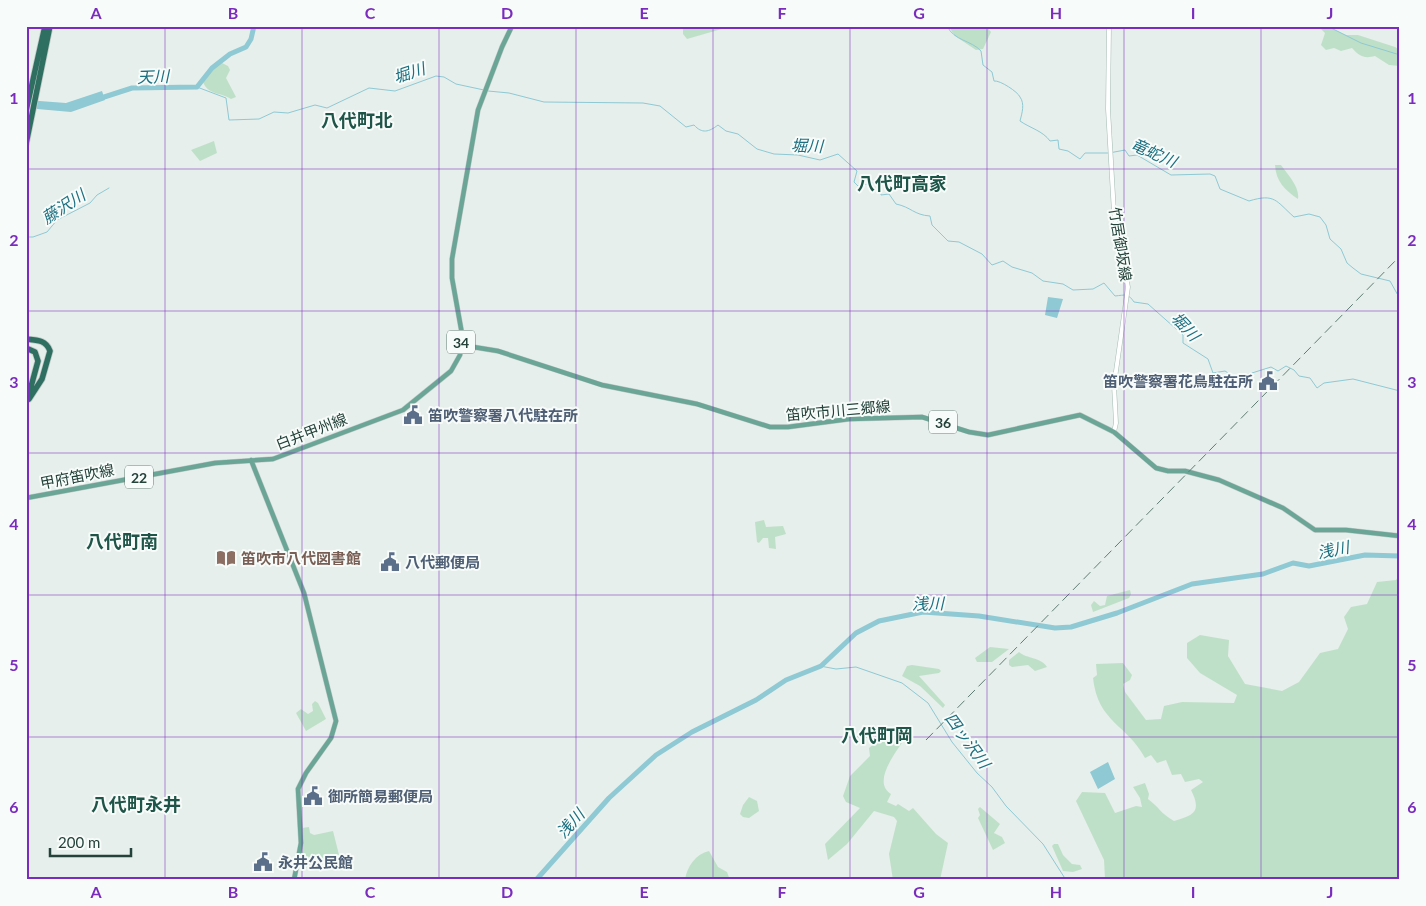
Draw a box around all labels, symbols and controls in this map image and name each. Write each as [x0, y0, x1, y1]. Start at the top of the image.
text: A [89, 3, 102, 22]
text: B [228, 3, 238, 22]
text: C [365, 3, 376, 22]
text: D [501, 3, 513, 22]
text: E [639, 3, 649, 22]
text: F [777, 3, 787, 22]
text: G [913, 3, 925, 22]
text: H [1050, 3, 1062, 22]
text: I [1191, 3, 1195, 22]
text: J [1327, 3, 1333, 22]
water label: 堀川 [391, 57, 429, 86]
water label: 天川 [137, 66, 171, 86]
text: 1 [9, 88, 19, 107]
text: 1 [1407, 88, 1417, 107]
district label: 八代町北 [321, 109, 393, 131]
water label: 竜蛇川 [1128, 134, 1182, 171]
water label: 堀川 [791, 135, 825, 155]
district label: 八代町高家 [857, 172, 947, 194]
water label: 藤沢川 [38, 184, 90, 227]
street label: 竹居御坂線 [1106, 206, 1136, 282]
text: 2 [9, 230, 19, 249]
text: 2 [1407, 230, 1417, 249]
water label: 堀川 [1168, 308, 1205, 346]
road number: 34 [447, 331, 475, 354]
public building icon: 笛吹警察署花鳥駐在所 [1257, 370, 1279, 392]
text: 3 [9, 372, 19, 391]
place label: 笛吹警察署花鳥駐在所 [1103, 372, 1253, 390]
text: 3 [1407, 372, 1417, 391]
street label: 笛吹市川三郷線 [785, 396, 891, 424]
public building icon: 笛吹警察署八代駐在所 [402, 404, 424, 426]
place label: 笛吹警察署八代駐在所 [428, 406, 578, 424]
street label: 白井甲州線 [273, 409, 349, 453]
road number: 36 [929, 411, 957, 434]
street label: 甲府笛吹線 [38, 460, 116, 492]
road number: 22 [125, 466, 153, 488]
text: 4 [9, 514, 19, 533]
text: 4 [1407, 514, 1417, 533]
district label: 八代町南 [86, 530, 158, 552]
water label: 浅川 [1315, 536, 1352, 561]
library icon: 笛吹市八代図書館 [215, 547, 237, 569]
place label: 笛吹市八代図書館 [241, 549, 361, 567]
public building icon: 八代郵便局 [379, 551, 401, 573]
place label: 八代郵便局 [405, 553, 480, 571]
water label: 浅川 [912, 593, 946, 613]
text: 5 [9, 655, 19, 674]
text: 5 [1407, 655, 1417, 674]
water label: 四ッ沢川 [942, 709, 996, 773]
district label: 八代町岡 [841, 724, 913, 746]
public building icon: 御所簡易郵便局 [302, 785, 324, 807]
place label: 御所簡易郵便局 [328, 787, 433, 805]
district label: 八代町永井 [91, 793, 181, 815]
text: 6 [9, 797, 19, 816]
text: 6 [1407, 797, 1417, 816]
water label: 浅川 [552, 803, 589, 841]
scale bar [50, 826, 131, 858]
text: 200 m [58, 833, 100, 851]
public building icon: 永井公民館 [252, 851, 274, 873]
place label: 永井公民館 [278, 853, 353, 871]
text: A [89, 882, 102, 901]
text: B [228, 882, 238, 901]
text: C [365, 882, 376, 901]
text: D [501, 882, 513, 901]
text: E [639, 882, 649, 901]
text: F [777, 882, 787, 901]
text: G [913, 882, 925, 901]
text: H [1050, 882, 1062, 901]
text: I [1191, 882, 1195, 901]
text: J [1327, 882, 1333, 901]

